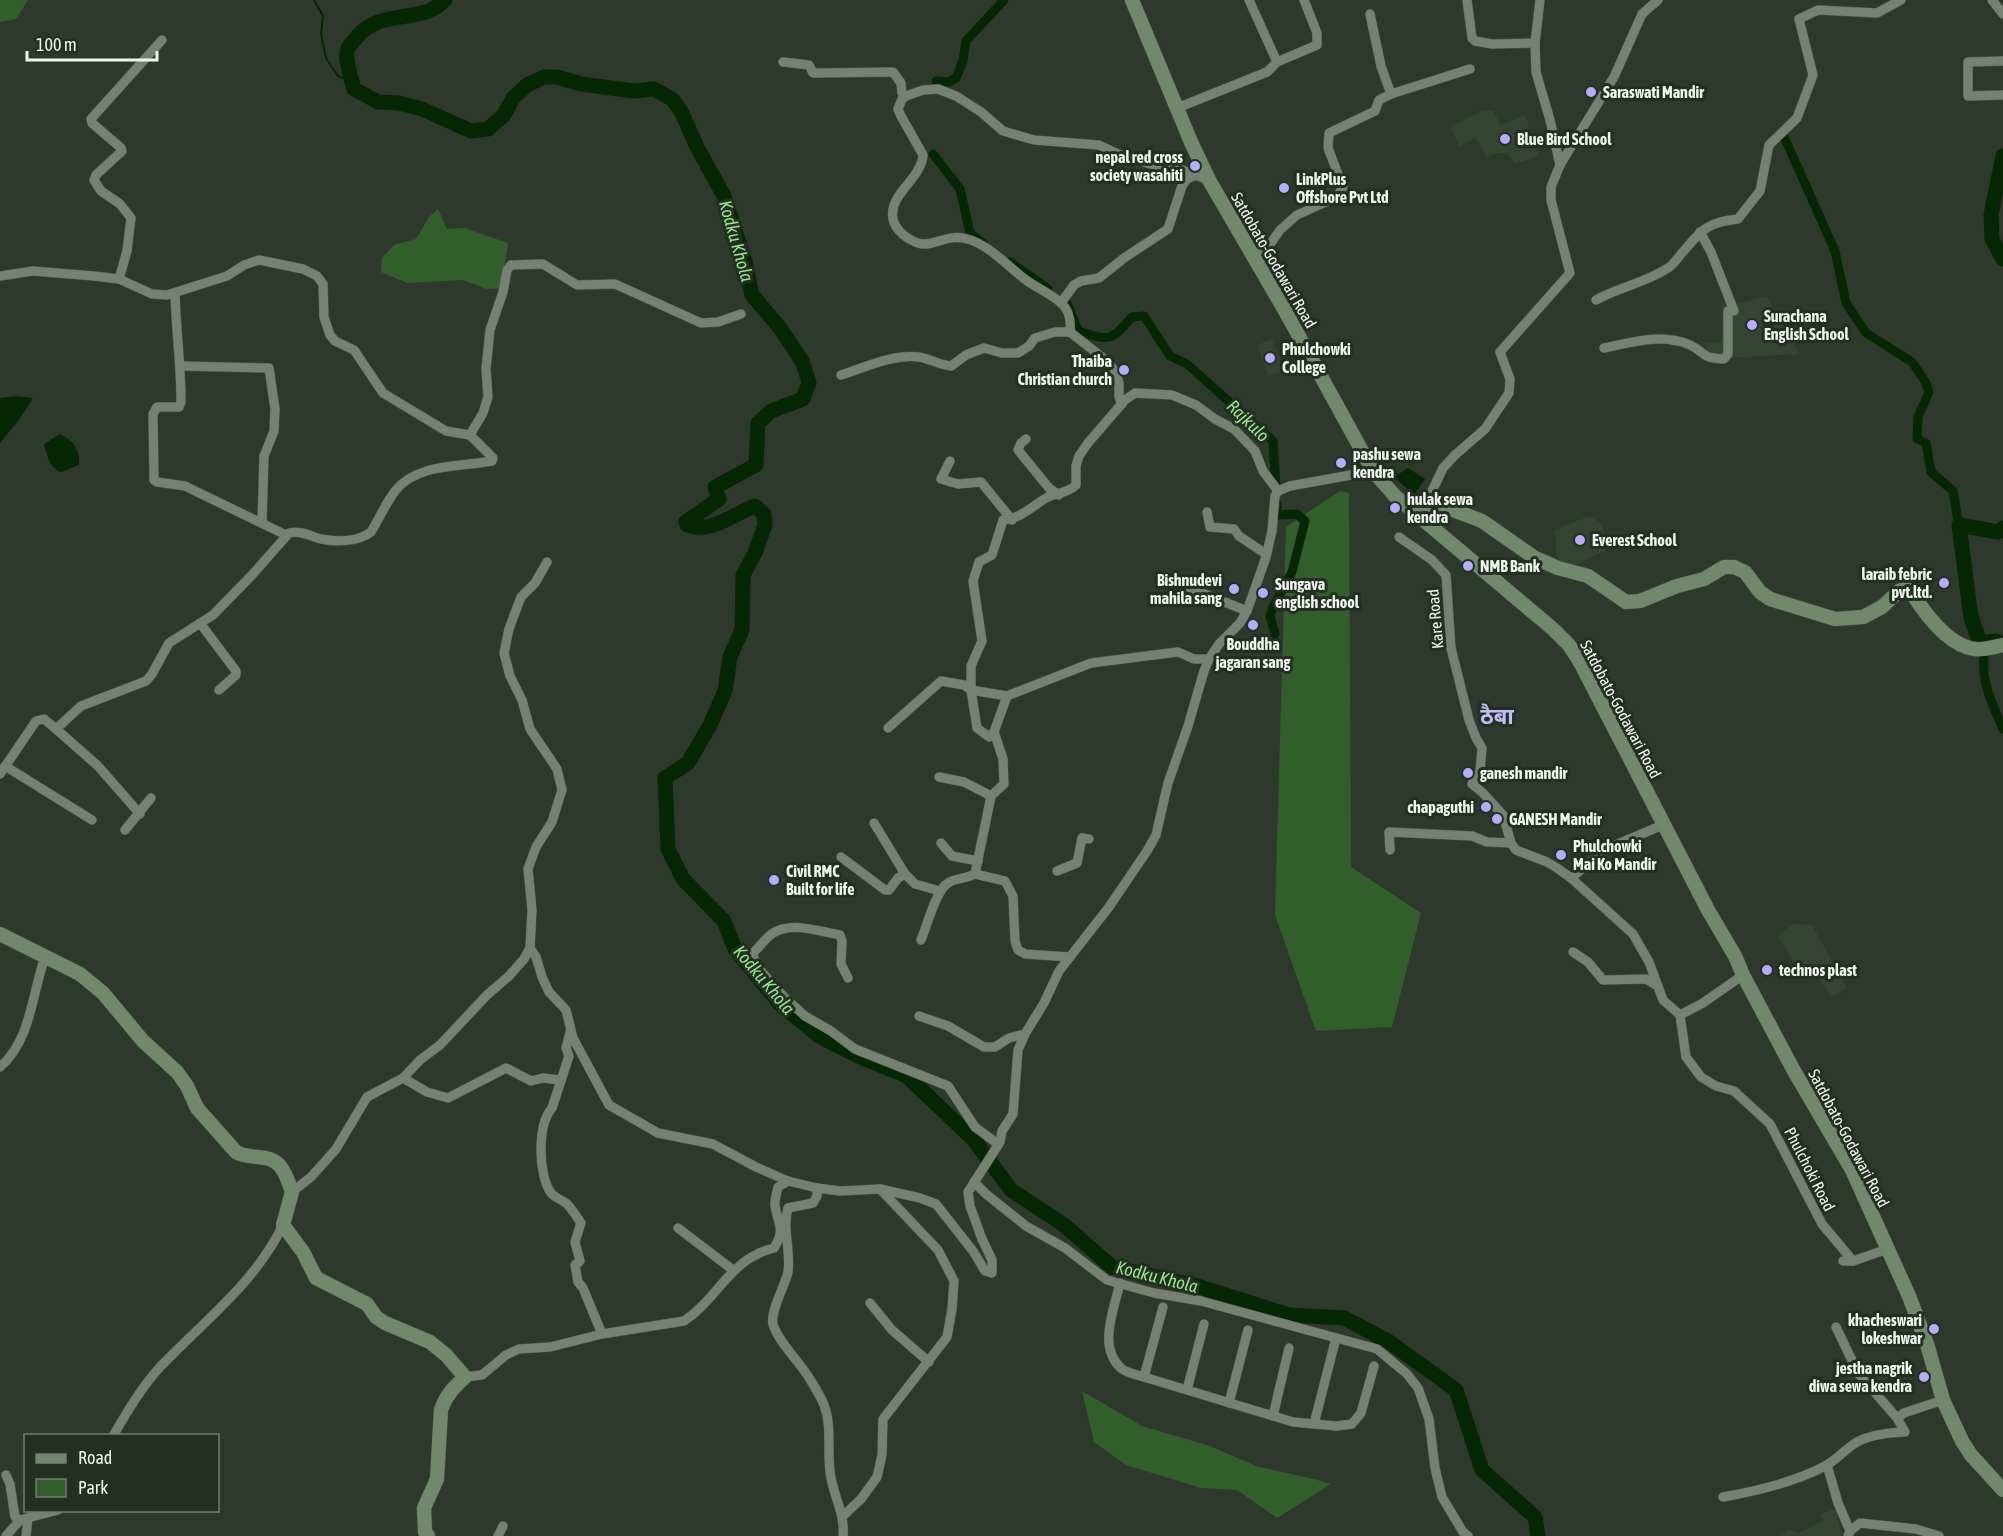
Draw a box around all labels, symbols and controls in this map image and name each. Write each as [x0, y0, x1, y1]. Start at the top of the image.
scale bar [27, 24, 158, 62]
text: 100 m [36, 34, 77, 55]
place label: Saraswati Mandir [1603, 83, 1704, 101]
marker: Saraswati Mandir [1584, 85, 1598, 99]
place label: Blue Bird School [1517, 130, 1612, 148]
marker: Blue Bird School [1498, 132, 1512, 146]
place label: nepal red cross society wasahiti [1090, 148, 1183, 184]
marker: nepal red cross society wasahiti [1188, 159, 1202, 173]
place label: LinkPlus Offshore Pvt Ltd [1296, 170, 1389, 206]
marker: LinkPlus Offshore Pvt Ltd [1277, 181, 1291, 195]
street label: Satdobato-Godawari Road [1228, 189, 1320, 331]
water label: Kodku Khola [715, 198, 758, 284]
place label: Surachana English School [1764, 307, 1849, 343]
marker: Surachana English School [1745, 318, 1759, 332]
place label: Phulchowki College [1282, 340, 1351, 376]
marker: Phulchowki College [1263, 351, 1277, 365]
place label: Thaiba Christian church [1018, 352, 1112, 388]
marker: Thaiba Christian church [1117, 363, 1131, 377]
water label: Rajkulo [1223, 395, 1274, 446]
place label: pashu sewa kendra [1353, 445, 1421, 481]
marker: pashu sewa kendra [1334, 456, 1348, 470]
place label: hulak sewa kendra [1407, 490, 1473, 526]
marker: hulak sewa kendra [1388, 501, 1402, 515]
place label: Everest School [1592, 531, 1677, 549]
marker: Everest School [1573, 533, 1587, 547]
place label: NMB Bank [1480, 557, 1541, 575]
marker: NMB Bank [1461, 559, 1475, 573]
place label: laraib febric pvt.ltd. [1861, 565, 1932, 601]
place label: Bishnudevi mahila sang [1150, 571, 1222, 607]
place label: Sungava english school [1275, 575, 1360, 611]
marker: laraib febric pvt.ltd. [1937, 576, 1951, 590]
marker: Bishnudevi mahila sang [1227, 582, 1241, 596]
marker: Sungava english school [1256, 586, 1270, 600]
street label: Kare Road [1423, 588, 1447, 650]
marker: Bouddha jagaran sang [1246, 618, 1260, 632]
place label: Bouddha jagaran sang [1215, 635, 1290, 671]
street label: Satdobato-Godawari Road [1577, 637, 1665, 781]
district label: ठैबा [1480, 703, 1514, 729]
place label: ganesh mandir [1480, 764, 1568, 782]
marker: ganesh mandir [1461, 766, 1475, 780]
place label: chapaguthi [1407, 798, 1474, 816]
marker: chapaguthi [1479, 800, 1493, 814]
place label: GANESH Mandir [1509, 810, 1602, 828]
marker: GANESH Mandir [1490, 812, 1504, 826]
place label: Phulchowki Mai Ko Mandir [1573, 837, 1656, 873]
marker: Phulchowki Mai Ko Mandir [1554, 848, 1568, 862]
place label: Civil RMC Built for life [786, 862, 854, 898]
marker: Civil RMC Built for life [767, 873, 781, 887]
water label: Kodku Khola [730, 941, 800, 1019]
place label: technos plast [1778, 961, 1857, 979]
marker: technos plast [1760, 963, 1774, 977]
street label: Satdobato-Godawari Road [1805, 1066, 1893, 1210]
street label: Phulchoki Road [1781, 1124, 1839, 1214]
water label: Kodku Khola [1114, 1256, 1201, 1297]
place label: khacheswari lokeshwar [1848, 1311, 1922, 1347]
marker: khacheswari lokeshwar [1927, 1322, 1941, 1336]
place label: jestha nagrik diwa sewa kendra [1809, 1359, 1913, 1395]
marker: jestha nagrik diwa sewa kendra [1917, 1370, 1931, 1384]
legend [24, 1434, 219, 1512]
text: Road [78, 1447, 112, 1468]
text: Park [78, 1477, 108, 1498]

